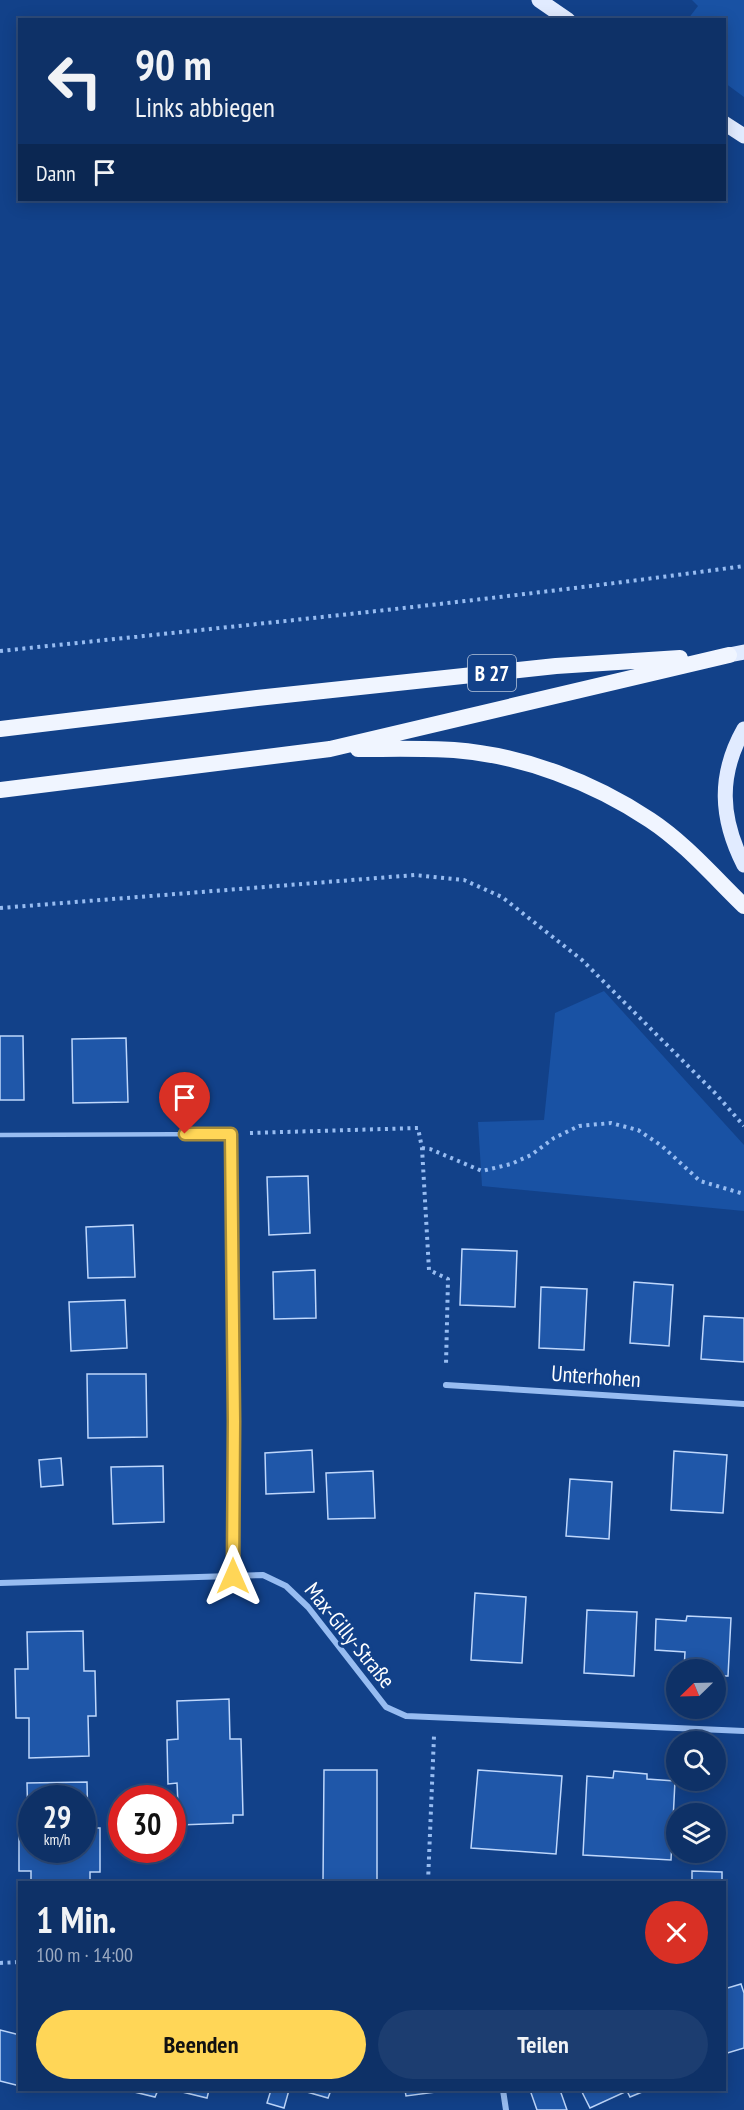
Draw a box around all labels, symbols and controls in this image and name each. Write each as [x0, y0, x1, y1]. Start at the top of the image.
text: 90 m [135, 37, 212, 92]
icon: left [36, 42, 114, 120]
text: Links abbiegen [135, 90, 275, 124]
icon: arrive [88, 156, 121, 189]
text: Dann [36, 159, 76, 187]
road number: B 27 [468, 655, 516, 691]
pin [159, 1072, 210, 1134]
icon: arrive [168, 1081, 201, 1114]
street label: Unterhohen [550, 1359, 642, 1393]
position arrow [201, 1544, 265, 1608]
street label: Max-Gilly-Straße [299, 1576, 401, 1694]
north arrow [666, 1659, 726, 1719]
map controls [666, 1659, 726, 1863]
button: search [666, 1731, 726, 1791]
speed limit sign: 30 [108, 1785, 186, 1863]
text: 29 [43, 1797, 71, 1836]
button: layers [666, 1803, 726, 1863]
text: km/h [44, 1830, 70, 1849]
text: 1 Min. [36, 1896, 116, 1943]
button: close [645, 1901, 708, 1964]
text: 100 m · 14:00 [36, 1942, 133, 1968]
button: Beenden [36, 2010, 366, 2079]
button: Teilen [378, 2010, 708, 2079]

